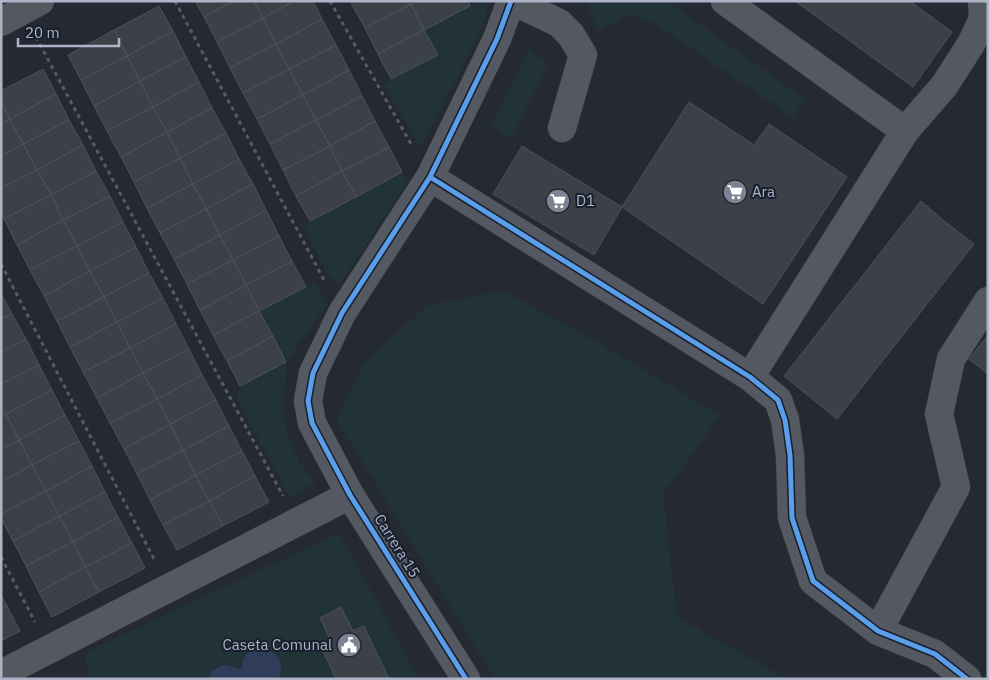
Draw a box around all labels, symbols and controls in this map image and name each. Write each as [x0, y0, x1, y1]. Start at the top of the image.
scale bar [18, 15, 119, 47]
text: 20 m [25, 23, 60, 42]
supermarket icon: Ara [722, 179, 748, 205]
place label: Ara [752, 182, 775, 201]
supermarket icon: D1 [545, 188, 571, 214]
place label: D1 [576, 191, 595, 210]
street label: Carrera 15 [370, 510, 424, 581]
public building icon: Caseta Comunal [336, 632, 362, 658]
place label: Caseta Comunal [222, 635, 332, 654]

